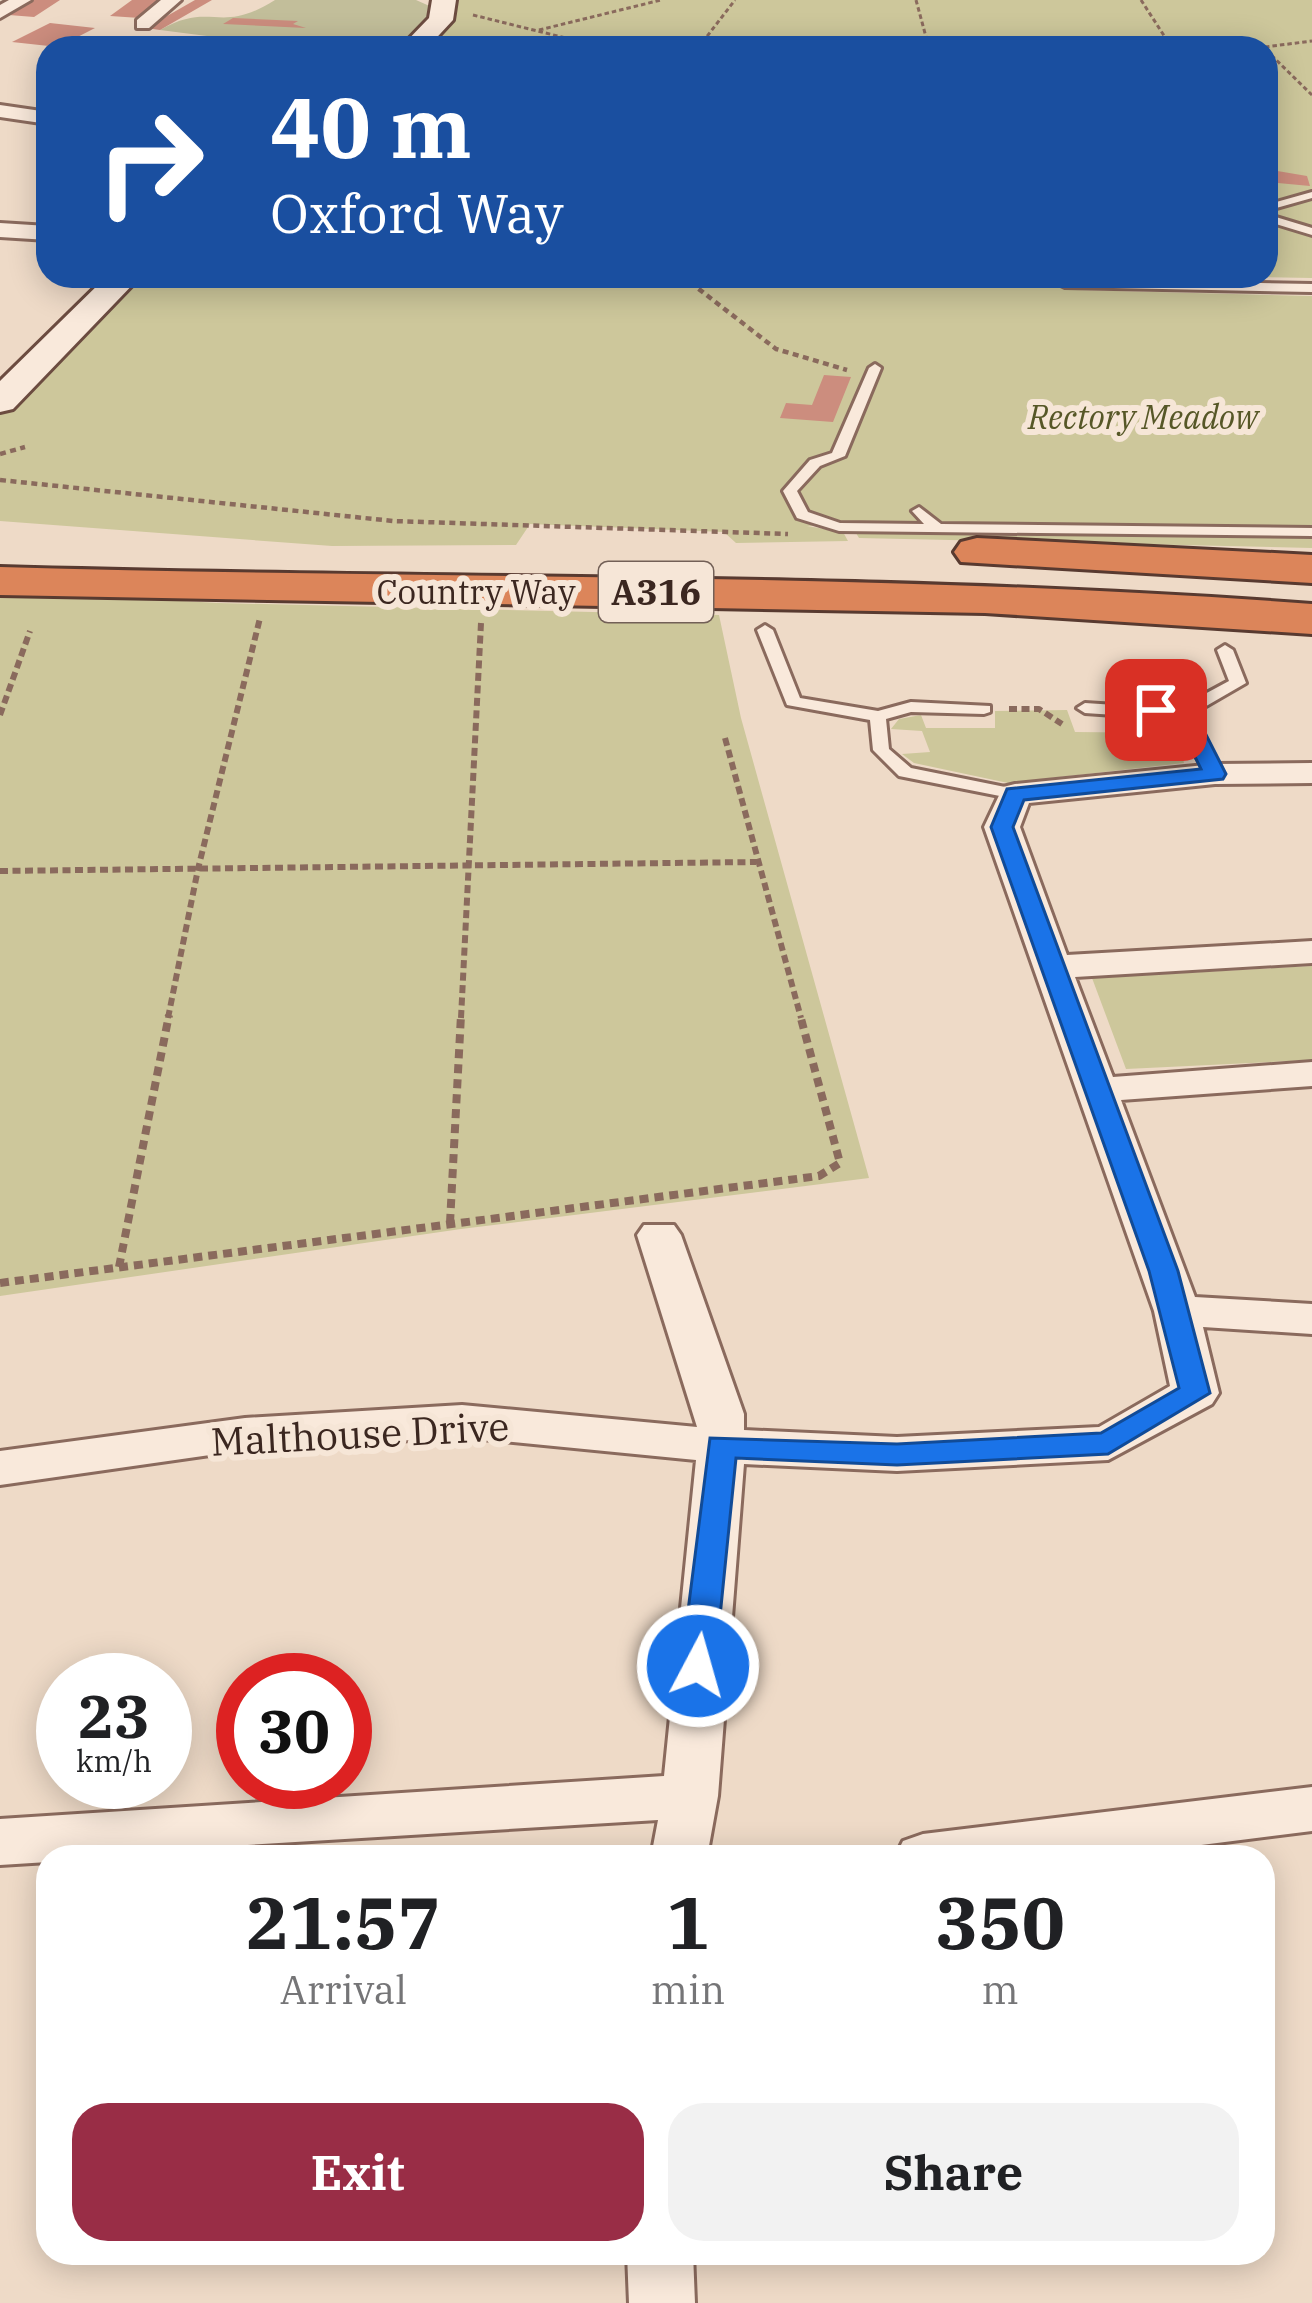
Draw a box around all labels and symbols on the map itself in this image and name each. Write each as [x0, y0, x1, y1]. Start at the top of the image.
park label: Rectory Meadow [1027, 395, 1261, 438]
road number: A316 [599, 562, 713, 622]
street label: Country Way [376, 570, 576, 613]
pin [1105, 659, 1207, 761]
street label: Malthouse Drive [210, 1400, 510, 1467]
position arrow [635, 1603, 761, 1729]
speed limit sign: 30 [216, 1653, 372, 1809]

